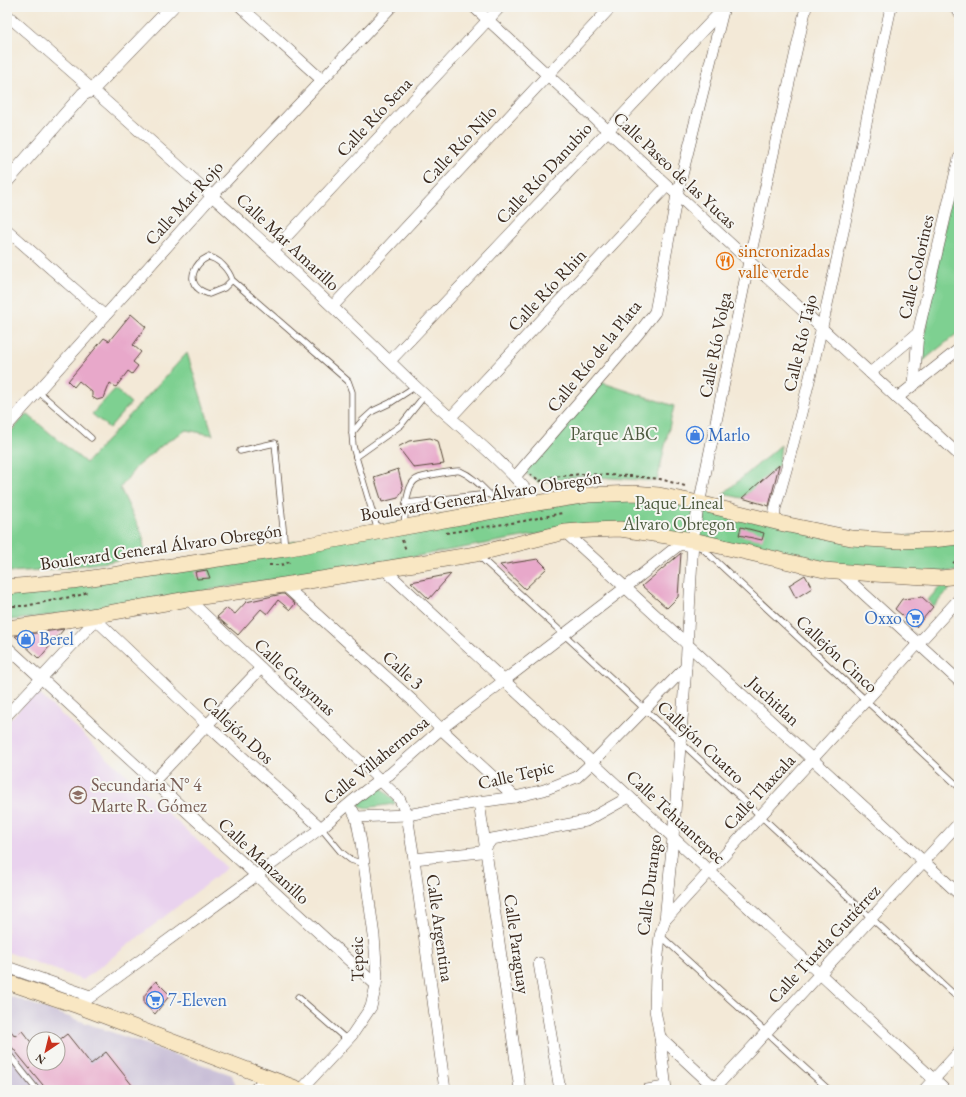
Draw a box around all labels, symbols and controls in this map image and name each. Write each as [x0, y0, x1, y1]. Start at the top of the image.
street label: Calle Río Sena [331, 71, 417, 161]
street label: Calle Río Nilo [416, 100, 502, 189]
street label: Calle Paseo de las Yucas [609, 106, 742, 233]
street label: Calle Río Danubio [490, 117, 597, 229]
street label: Calle Mar Rojo [139, 155, 228, 250]
street label: Calle Mar Amarillo [232, 188, 345, 296]
street label: Calle Colorines [892, 212, 939, 321]
place label: sincronizadas valle verde [738, 239, 830, 283]
street label: Calle Río Rhin [502, 243, 591, 336]
restaurant icon: sincronizadas valle verde [715, 251, 735, 271]
street label: Calle Río Volga [693, 289, 736, 400]
street label: Calle Río Tajo [777, 292, 822, 394]
street label: Calle Río de la Plata [541, 294, 647, 417]
park label: Parque ABC [570, 422, 658, 445]
place label: Marlo [708, 423, 750, 446]
shop icon: Marlo [685, 425, 705, 445]
street label: Boulevard General Álvaro Obregón [359, 465, 604, 526]
park label: Paque Lineal Alvaro Obregon [622, 491, 736, 535]
street label: Boulevard General Álvaro Obregón [39, 518, 284, 575]
place label: Oxxo [864, 606, 902, 629]
supermarket icon: Oxxo [905, 608, 925, 628]
street label: Callejón Cinco [791, 610, 883, 698]
place label: Berel [39, 627, 74, 650]
shop icon: Berel [16, 629, 36, 649]
street label: Calle Guaymas [250, 633, 341, 721]
street label: Calle 3 [378, 645, 429, 694]
street label: Juchitlan [742, 669, 806, 731]
street label: Callejón Dos [198, 691, 279, 769]
street label: Callejón Cuatro [653, 695, 750, 788]
street label: Calle Villahermosa [318, 709, 434, 809]
street label: Calle Tlaxcala [718, 748, 800, 835]
street label: Calle Tepic [476, 755, 556, 794]
street label: Calle Tehuantepec [622, 765, 731, 869]
place label: Secundaria N° 4 Marte R. Gómez [91, 773, 207, 817]
school or university icon: Secundaria N° 4 Marte R. Gómez [68, 785, 88, 805]
street label: Calle Manzanillo [214, 812, 315, 909]
street label: Calle Durango [631, 833, 666, 937]
street label: Calle Argentina [422, 872, 460, 984]
street label: Calle Tuxtla Gutiérrez [762, 879, 885, 1008]
street label: Calle Paraguay [499, 892, 536, 996]
street label: Tepeic [345, 936, 368, 982]
place label: 7-Eleven [168, 988, 228, 1011]
supermarket icon: 7-Eleven [145, 990, 165, 1010]
north arrow [26, 1031, 66, 1071]
text: N [33, 1051, 48, 1067]

